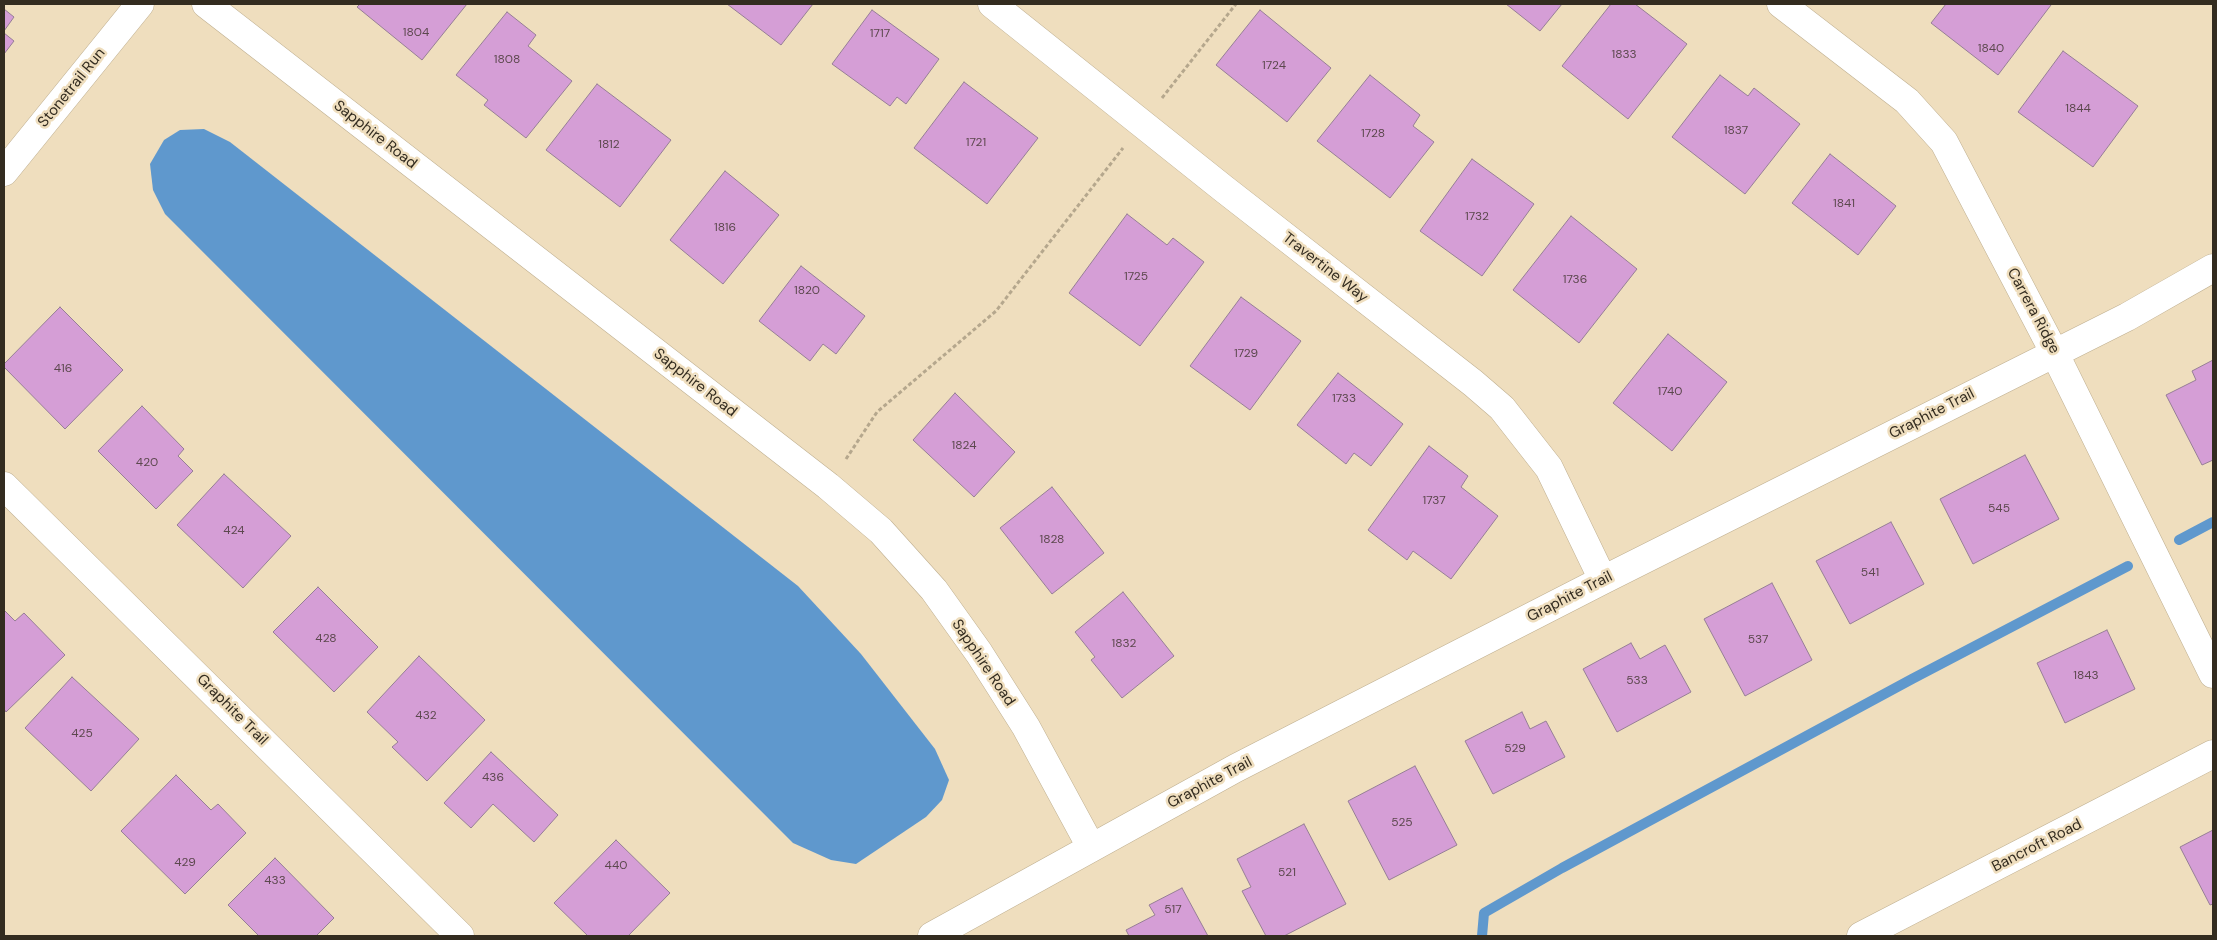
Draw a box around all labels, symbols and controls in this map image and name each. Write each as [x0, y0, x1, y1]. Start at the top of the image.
house number: 1804 [403, 26, 429, 40]
house number: 1717 [870, 27, 890, 41]
house number: 1840 [1978, 42, 2004, 56]
street label: Stonetrail Run [35, 45, 109, 131]
house number: 1833 [1611, 48, 1637, 62]
house number: 1808 [494, 53, 520, 67]
house number: 1724 [1262, 59, 1286, 73]
street label: Sapphire Road [330, 97, 420, 173]
house number: 1844 [2065, 102, 2091, 116]
house number: 1837 [1724, 124, 1748, 138]
house number: 1728 [1361, 127, 1385, 141]
house number: 1721 [966, 136, 986, 150]
house number: 1812 [598, 138, 620, 152]
house number: 1841 [1833, 197, 1855, 211]
house number: 1732 [1465, 210, 1489, 224]
house number: 1816 [714, 221, 736, 235]
street label: Travertine Way [1279, 229, 1371, 307]
street label: Carrera Ridge [2003, 265, 2063, 357]
house number: 1725 [1124, 270, 1148, 284]
house number: 1736 [1563, 273, 1587, 287]
house number: 1820 [794, 284, 820, 298]
street label: Sapphire Road [650, 345, 740, 421]
house number: 1729 [1234, 347, 1258, 361]
house number: 416 [54, 362, 72, 376]
house number: 1740 [1658, 385, 1682, 399]
street label: Graphite Trail [1886, 385, 1978, 443]
house number: 1733 [1332, 392, 1356, 406]
house number: 1824 [952, 439, 976, 453]
house number: 420 [136, 456, 158, 470]
house number: 1737 [1422, 494, 1446, 508]
house number: 545 [1988, 502, 2010, 516]
house number: 424 [223, 524, 245, 538]
house number: 1828 [1040, 533, 1064, 547]
house number: 541 [1861, 566, 1879, 580]
street label: Graphite Trail [1524, 568, 1616, 626]
street label: Sapphire Road [947, 616, 1019, 710]
house number: 428 [315, 632, 337, 646]
house number: 537 [1748, 633, 1768, 647]
house number: 1832 [1111, 637, 1137, 651]
house number: 1843 [2073, 669, 2099, 683]
street label: Graphite Trail [193, 671, 271, 749]
house number: 533 [1626, 674, 1648, 688]
house number: 432 [415, 709, 437, 723]
house number: 425 [71, 727, 93, 741]
house number: 529 [1504, 742, 1526, 756]
street label: Graphite Trail [1165, 753, 1255, 813]
house number: 436 [482, 771, 504, 785]
house number: 525 [1391, 816, 1413, 830]
street label: Bancroft Road [1989, 816, 2085, 876]
house number: 429 [174, 856, 196, 870]
house number: 440 [605, 859, 627, 873]
house number: 521 [1278, 866, 1296, 880]
house number: 433 [264, 874, 286, 888]
house number: 517 [1164, 903, 1182, 917]

